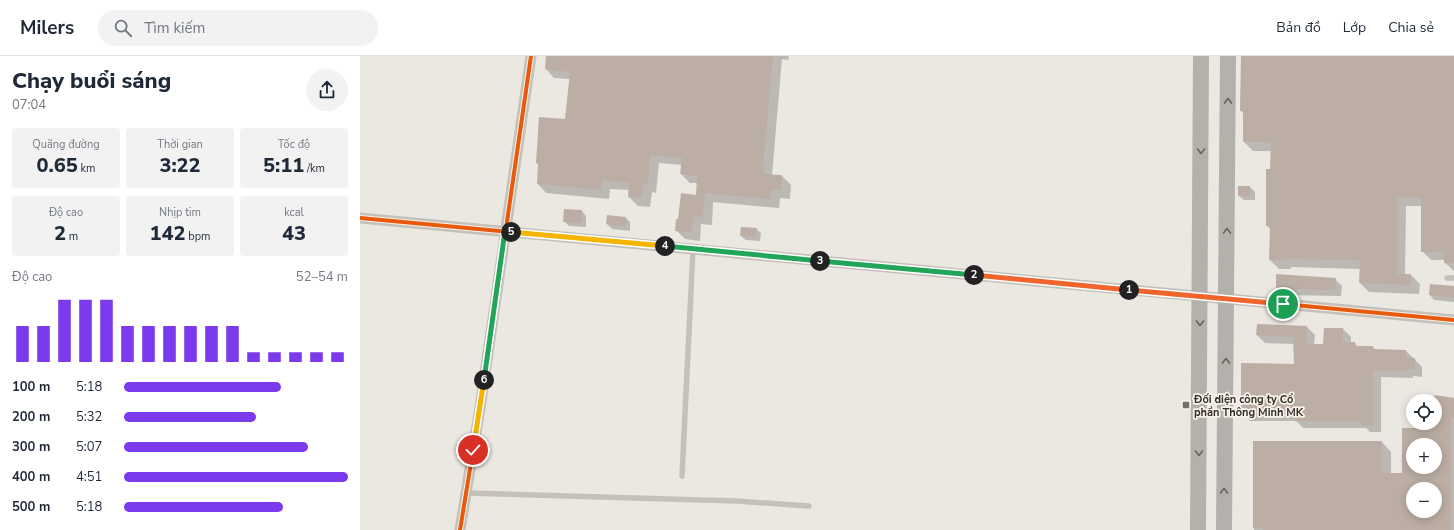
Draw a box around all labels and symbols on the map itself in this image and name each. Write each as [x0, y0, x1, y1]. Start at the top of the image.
one-way arrow [1224, 98, 1232, 104]
one-way arrow [1197, 148, 1205, 154]
pin: 5 [501, 222, 521, 242]
one-way arrow [1223, 228, 1231, 234]
pin: 4 [655, 236, 675, 256]
pin: 3 [810, 251, 830, 271]
pin: 2 [964, 265, 984, 285]
pin: 1 [1119, 280, 1139, 300]
pin [1266, 287, 1300, 321]
one-way arrow [1196, 320, 1204, 326]
one-way arrow [1222, 358, 1230, 364]
pin: 6 [474, 370, 494, 390]
place label: Đối diện công ty Cổ phần Thông Minh MK [1193, 392, 1304, 420]
marker: Đối diện công ty Cổ phần Thông Minh MK [1181, 400, 1191, 410]
pin [456, 433, 490, 467]
one-way arrow [1195, 450, 1203, 456]
one-way arrow [1220, 488, 1228, 494]

